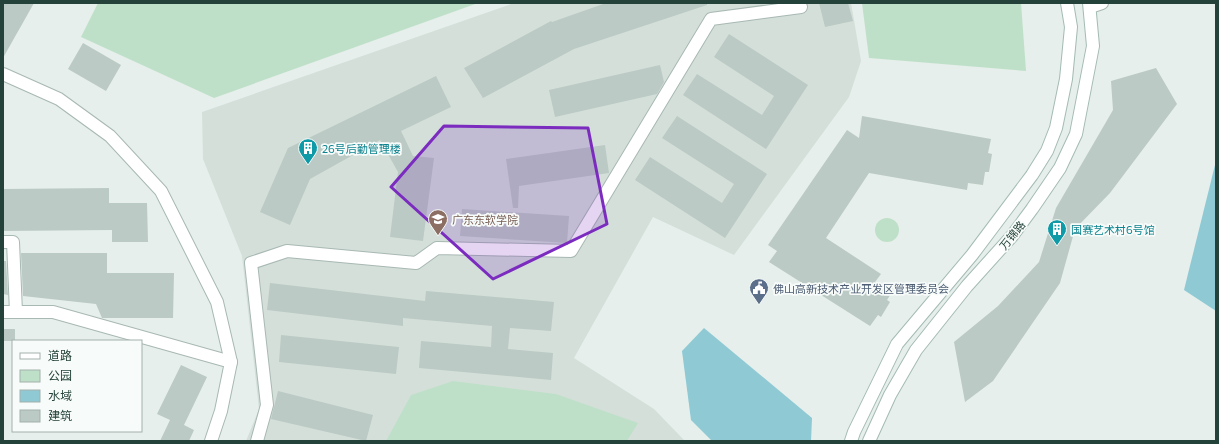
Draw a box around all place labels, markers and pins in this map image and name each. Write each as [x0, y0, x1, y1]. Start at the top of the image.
building icon: 26号后勤管理楼 [297, 137, 319, 165]
place label: 26号后勤管理楼 [322, 142, 401, 155]
school or university icon: 广东东软学院 [427, 208, 449, 236]
place label: 广东东软学院 [452, 213, 518, 226]
building icon: 国赛艺术村6号馆 [1046, 218, 1068, 246]
place label: 国赛艺术村6号馆 [1071, 223, 1155, 236]
public building icon: 佛山高新技术产业开发区管理委员会 [748, 277, 770, 305]
place label: 佛山高新技术产业开发区管理委员会 [773, 282, 949, 295]

